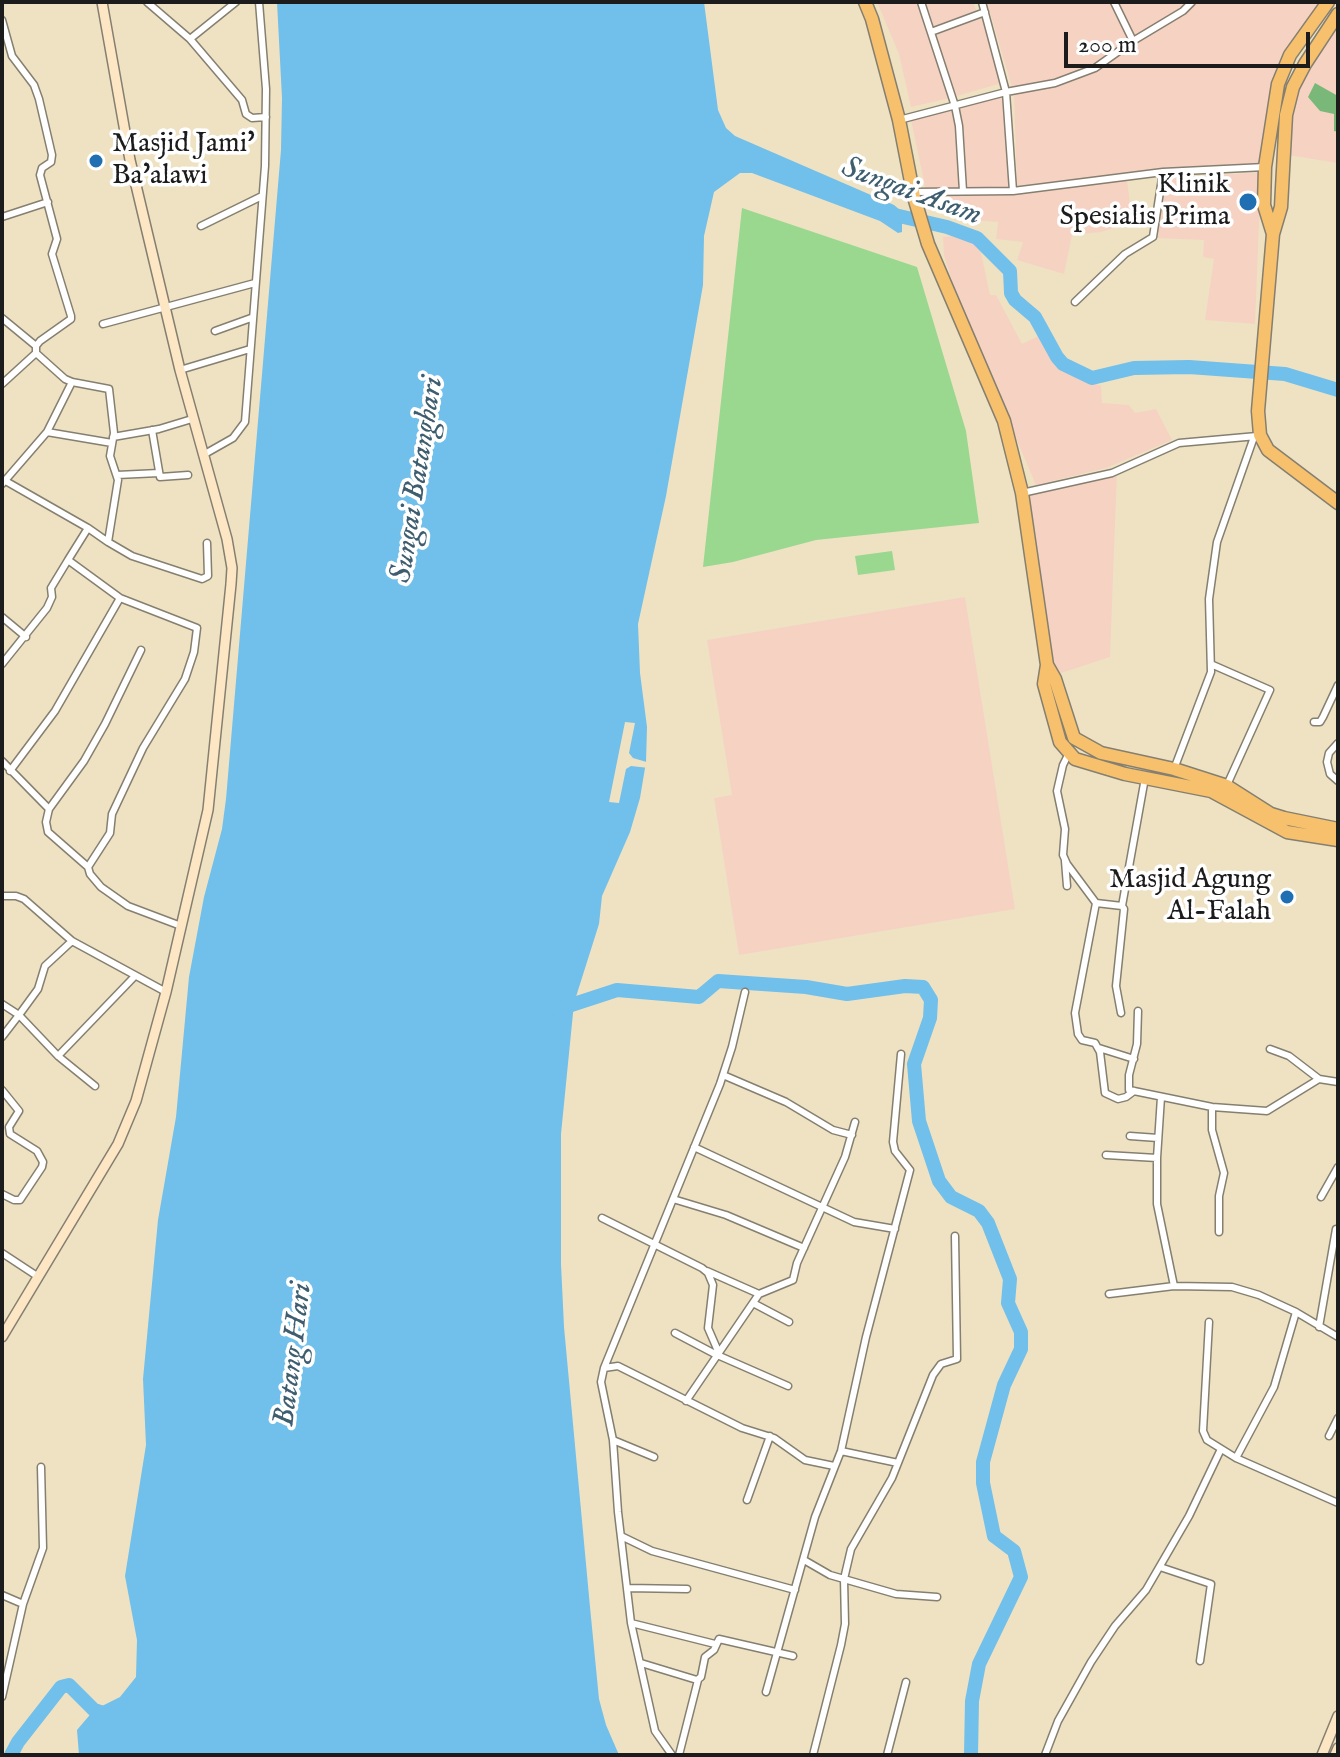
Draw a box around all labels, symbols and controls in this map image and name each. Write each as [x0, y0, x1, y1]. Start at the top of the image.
scale bar [1068, 16, 1314, 66]
text: 200 m [1078, 30, 1137, 61]
place label: Masjid Jami' Ba'alawi [112, 128, 255, 194]
water label: Sungai Asam [836, 151, 986, 235]
marker: Masjid Jami' Ba'alawi [87, 152, 105, 170]
place label: Klinik Spesialis Prima [1059, 169, 1230, 235]
marker: Klinik Spesialis Prima [1237, 191, 1259, 213]
water label: Sungai Batanghari [385, 374, 453, 586]
place label: Masjid Agung Al-Falah [1109, 864, 1271, 930]
marker: Masjid Agung Al-Falah [1278, 888, 1296, 906]
water label: Batang Hari [268, 1281, 322, 1429]

